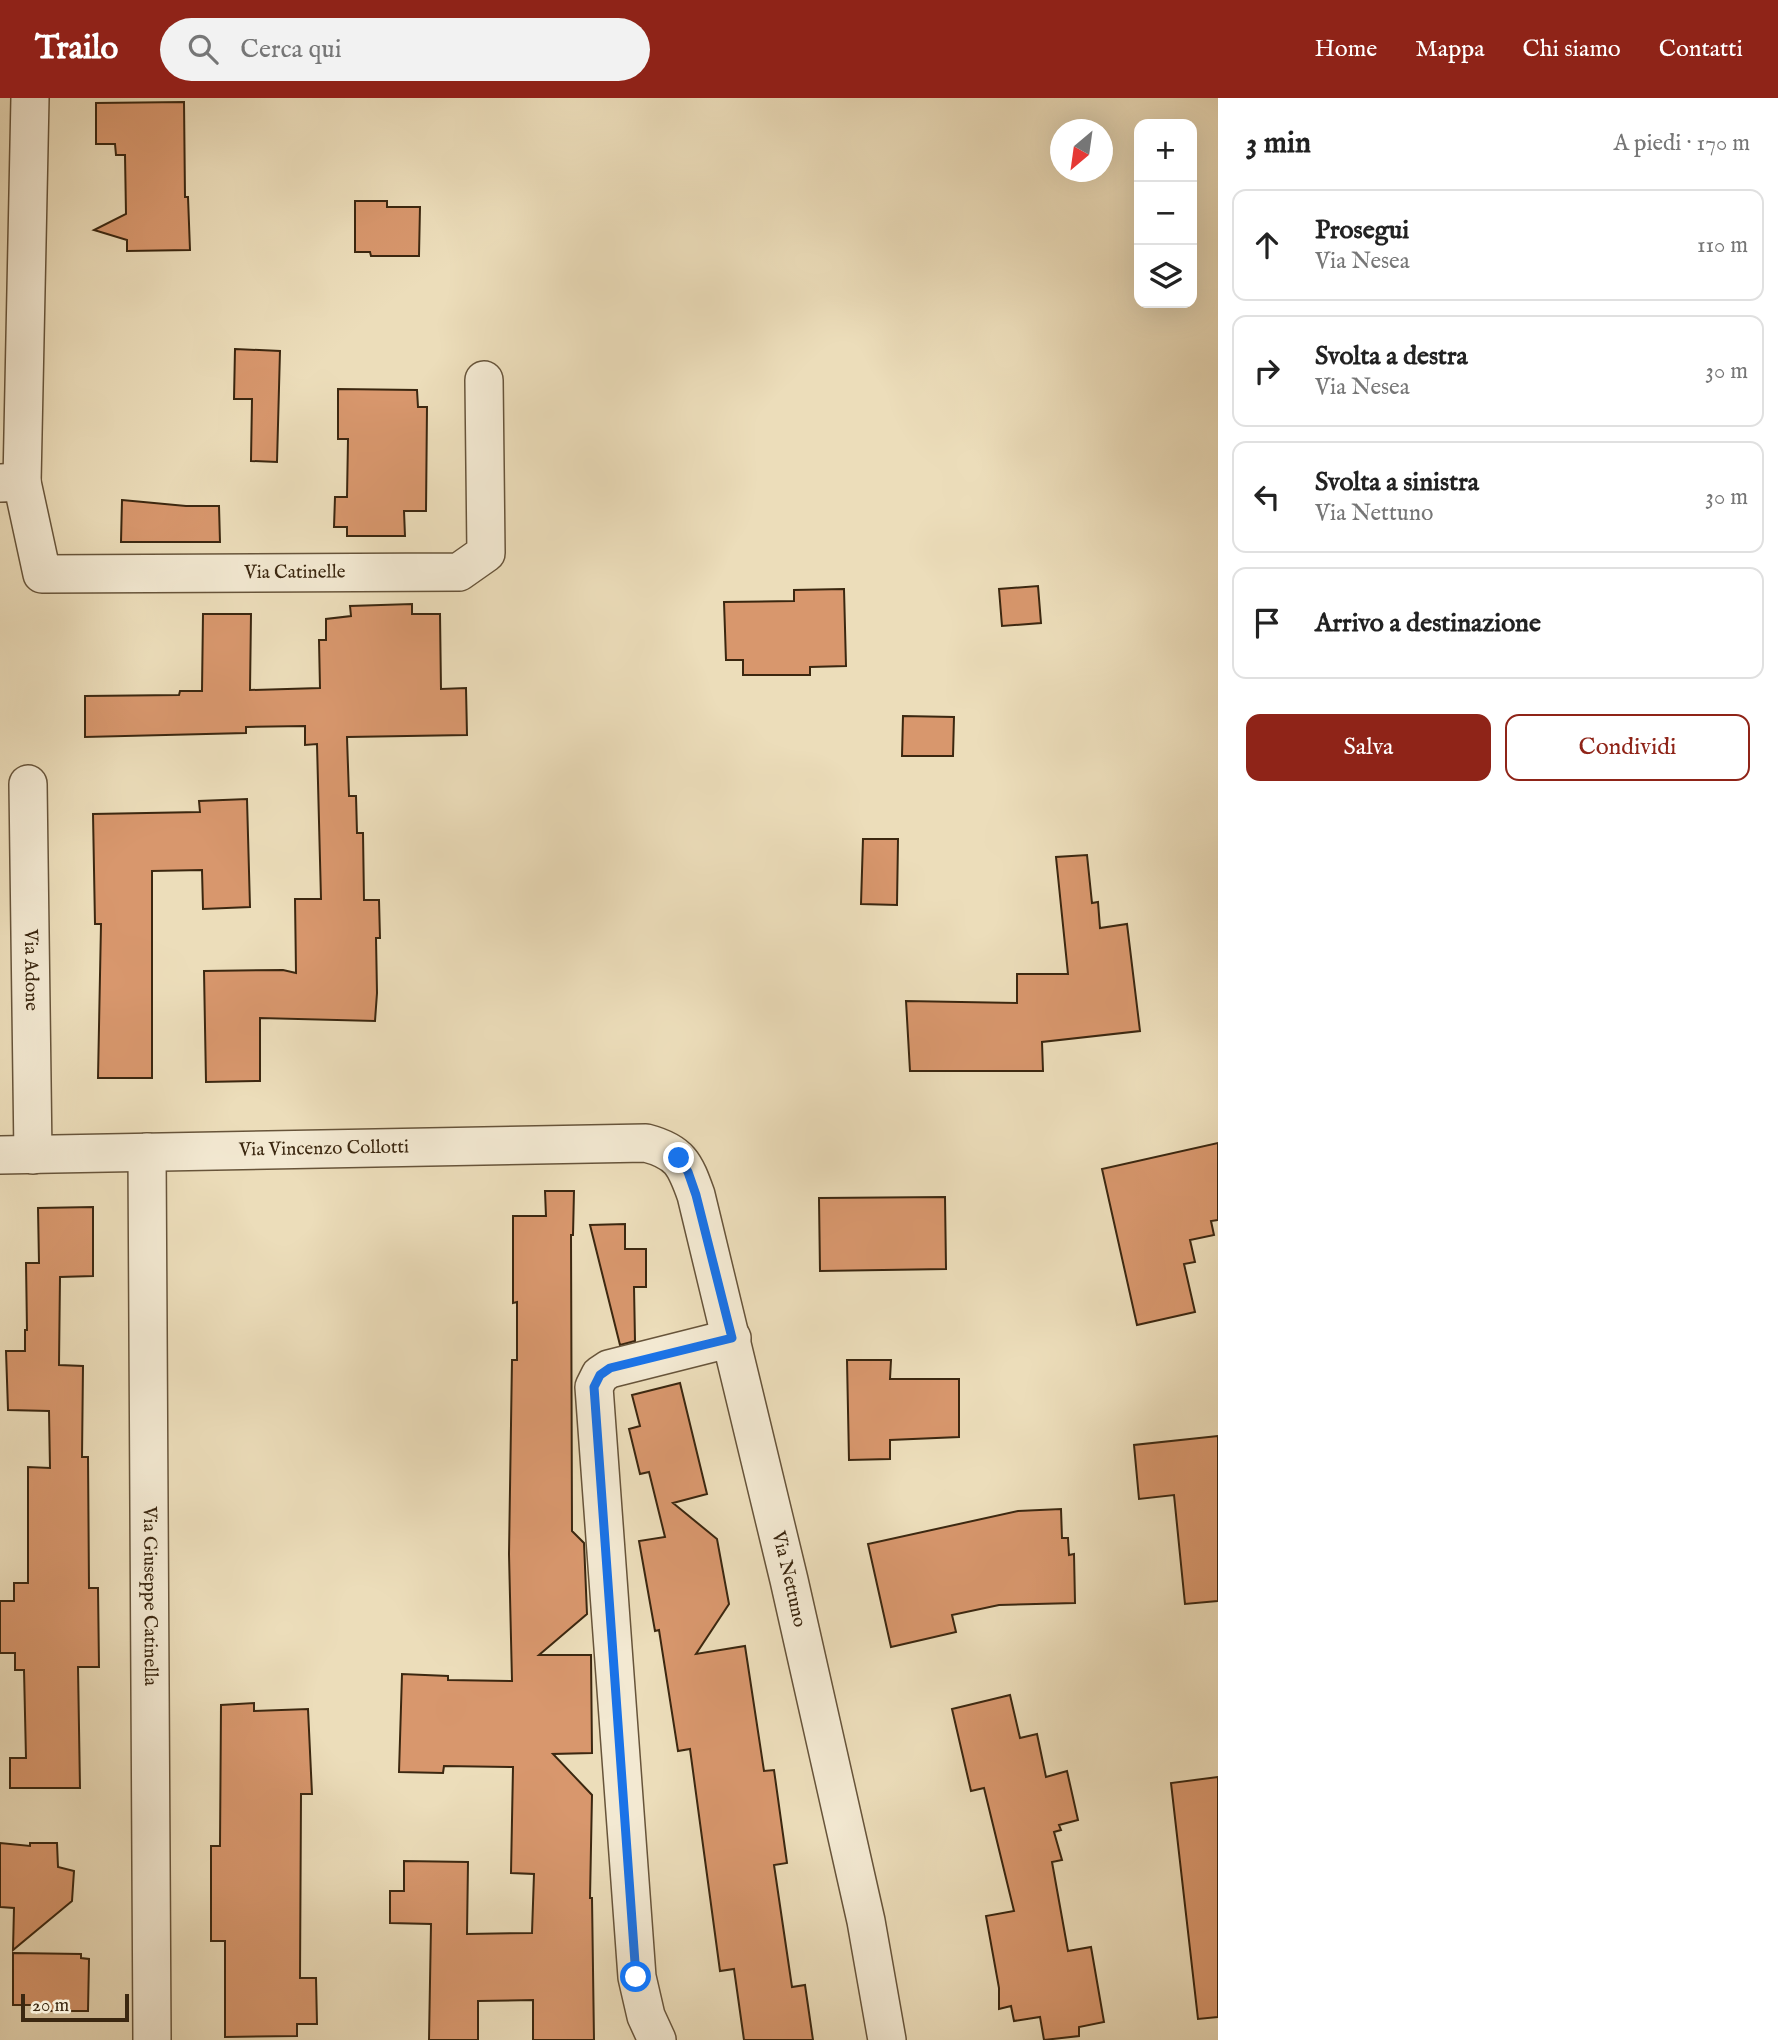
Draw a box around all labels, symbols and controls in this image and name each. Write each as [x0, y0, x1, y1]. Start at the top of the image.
search box [160, 18, 650, 81]
text: Trailo [35, 28, 118, 70]
icon: search [184, 30, 222, 68]
text: Cerca qui [240, 33, 342, 66]
text: Home [1315, 34, 1377, 65]
text: Mappa [1415, 34, 1485, 65]
text: Chi siamo [1523, 34, 1621, 65]
text: Contatti [1659, 34, 1743, 65]
north arrow [1050, 119, 1113, 182]
map controls [1134, 119, 1197, 308]
button: + [1134, 119, 1197, 182]
text: 3 min [1246, 125, 1311, 163]
text: A piedi · 170 m [1614, 129, 1750, 158]
button: − [1134, 182, 1197, 245]
text: Prosegui [1315, 214, 1409, 247]
icon: ahead [1248, 226, 1286, 264]
text: 110 m [1697, 231, 1748, 260]
button: layers [1134, 245, 1197, 308]
text: Via Nesea [1315, 247, 1410, 276]
text: Svolta a destra [1315, 340, 1468, 373]
icon: right [1248, 352, 1286, 390]
text: 30 m [1705, 357, 1748, 386]
text: Via Nesea [1315, 373, 1410, 402]
text: Svolta a sinistra [1315, 466, 1479, 499]
icon: left [1248, 478, 1286, 516]
text: 30 m [1705, 483, 1748, 512]
text: Via Nettuno [1315, 499, 1433, 528]
street label: Via Catinelle [243, 561, 346, 585]
icon: arrive [1248, 604, 1286, 642]
text: Arrivo a destinazione [1315, 607, 1541, 640]
button: Salva [1246, 714, 1491, 781]
button: Condividi [1505, 714, 1750, 781]
street label: Via Adone [18, 928, 43, 1011]
street label: Via Vincenzo Collotti [238, 1135, 409, 1163]
route end [663, 1142, 694, 1173]
street label: Via Giuseppe Catinella [137, 1505, 162, 1687]
street label: Via Nettuno [765, 1528, 811, 1629]
route start [620, 1961, 651, 1992]
scale bar [21, 1991, 130, 2023]
text: 20 m [32, 1994, 69, 2018]

